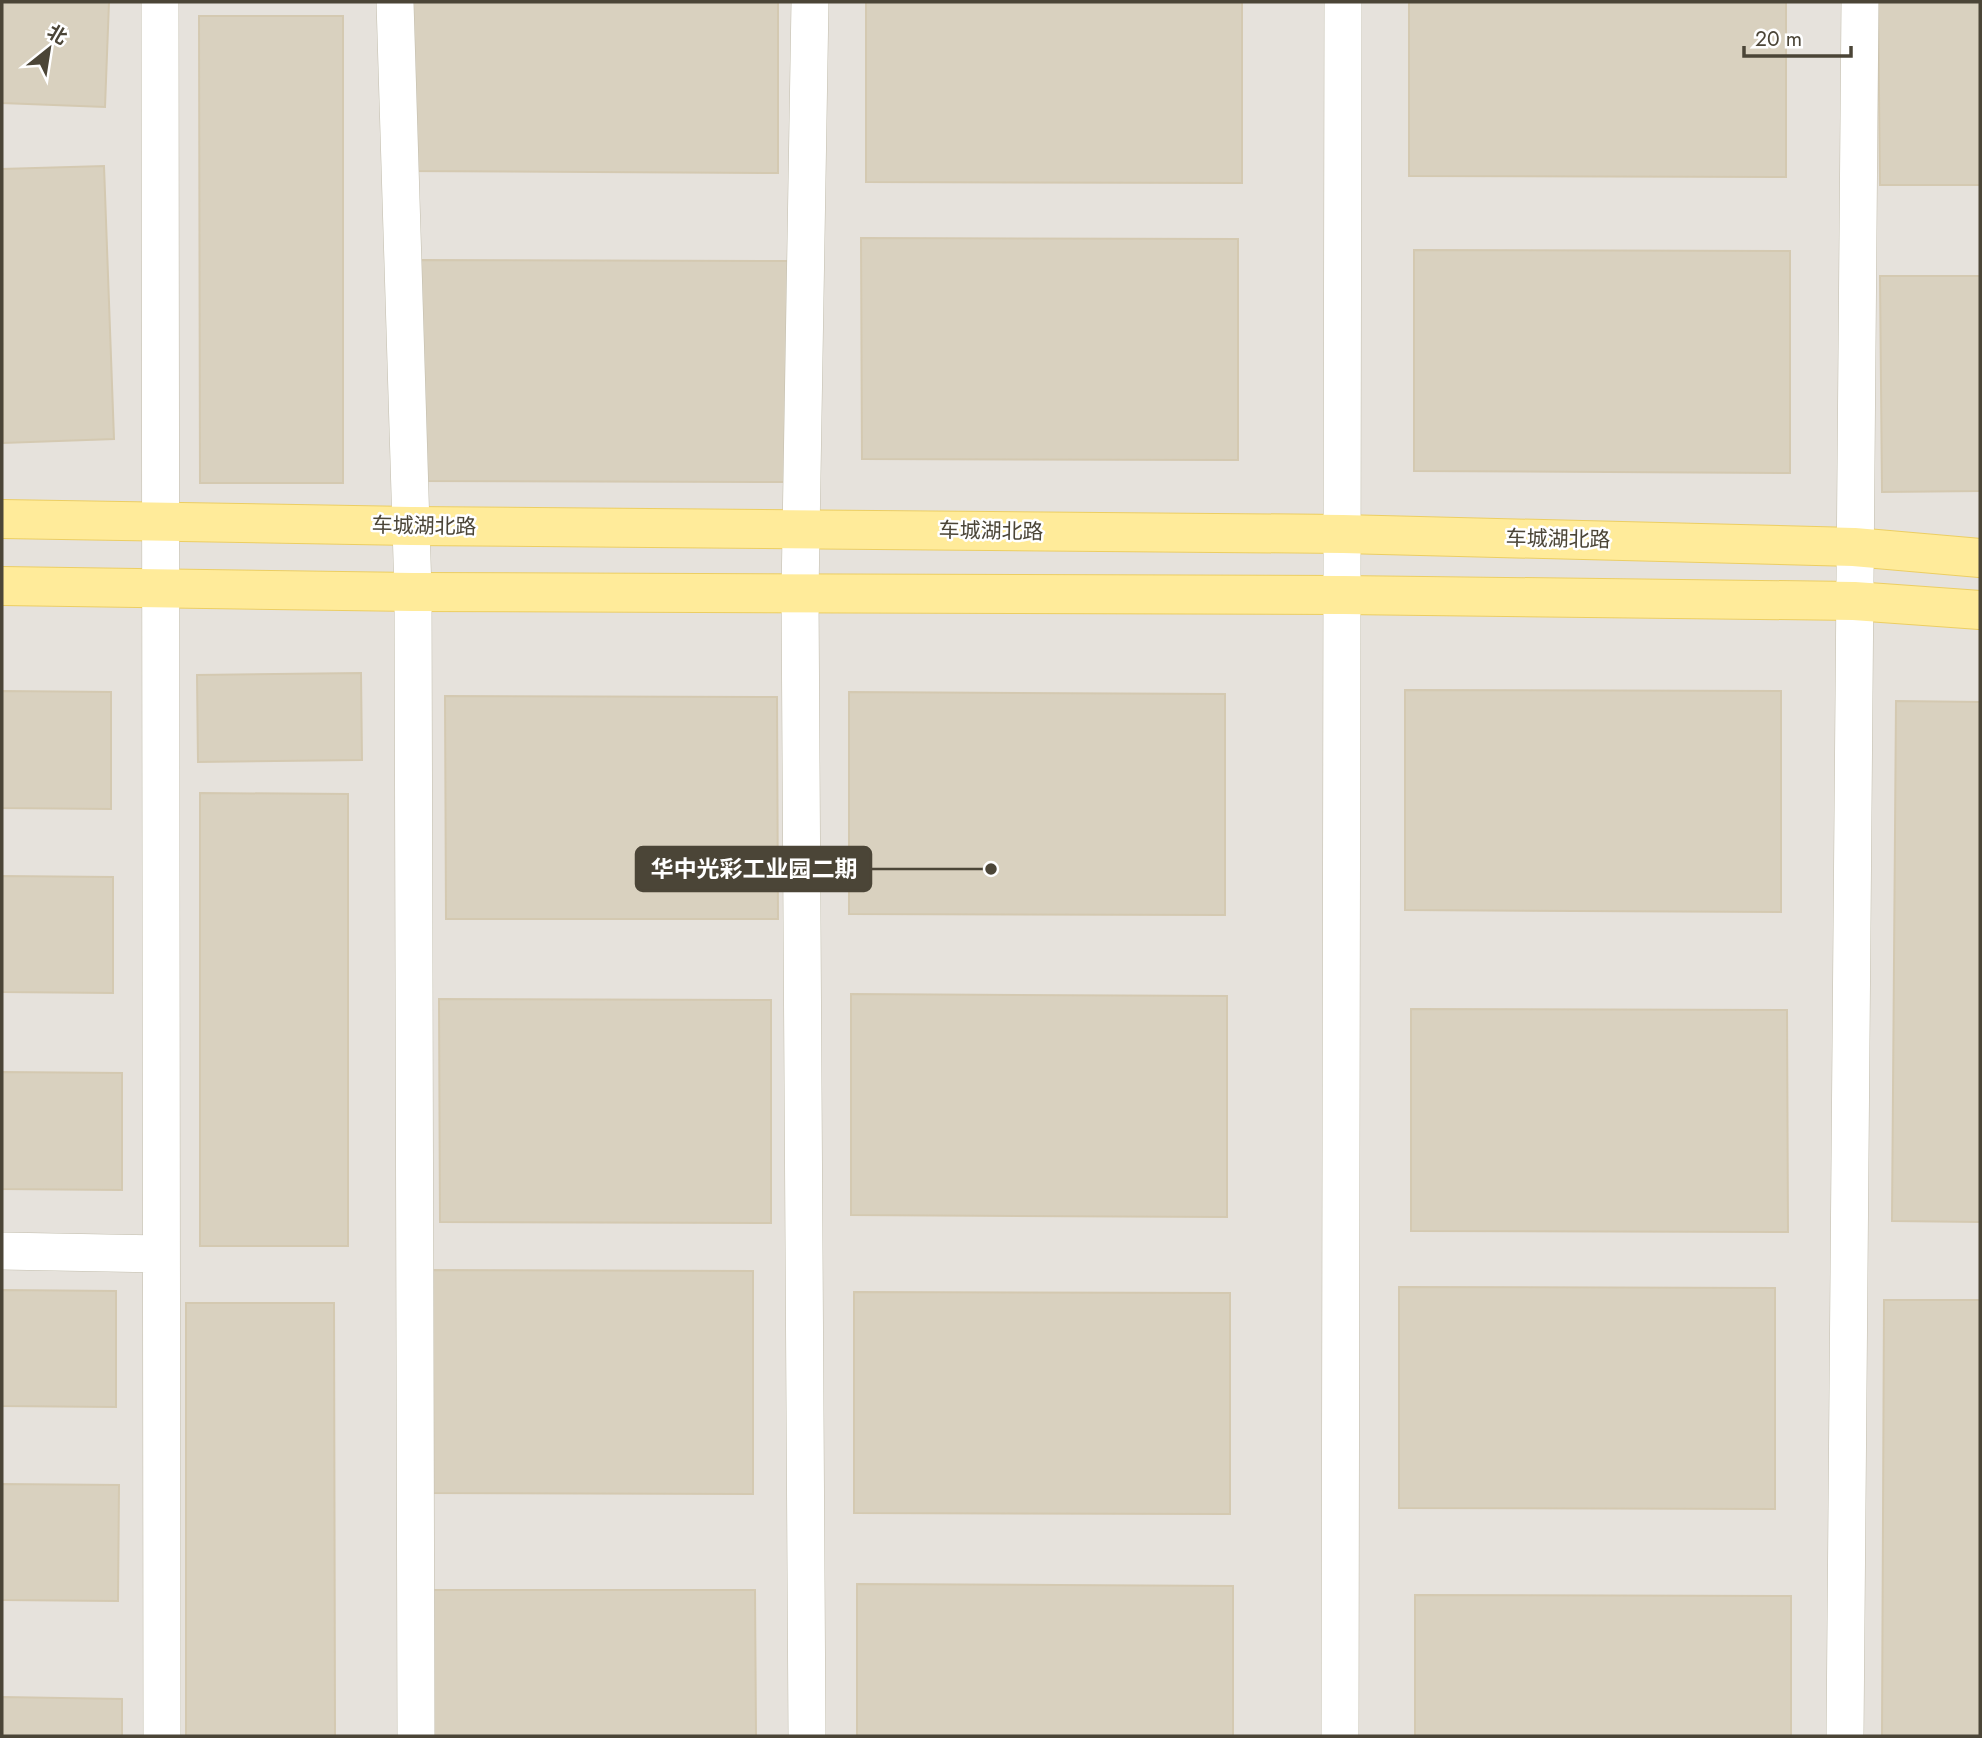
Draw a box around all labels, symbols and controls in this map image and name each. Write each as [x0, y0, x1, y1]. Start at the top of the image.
north arrow [14, 14, 84, 84]
scale bar [1744, 14, 1851, 58]
text: 北 [42, 18, 72, 51]
text: 20 m [1755, 24, 1802, 54]
street label: 车城湖北路 [371, 510, 477, 542]
street label: 车城湖北路 [938, 515, 1044, 547]
street label: 车城湖北路 [1505, 523, 1611, 555]
callout: 华中光彩工业园二期 [636, 847, 871, 891]
text: 华中光彩工业园二期 [651, 852, 858, 886]

